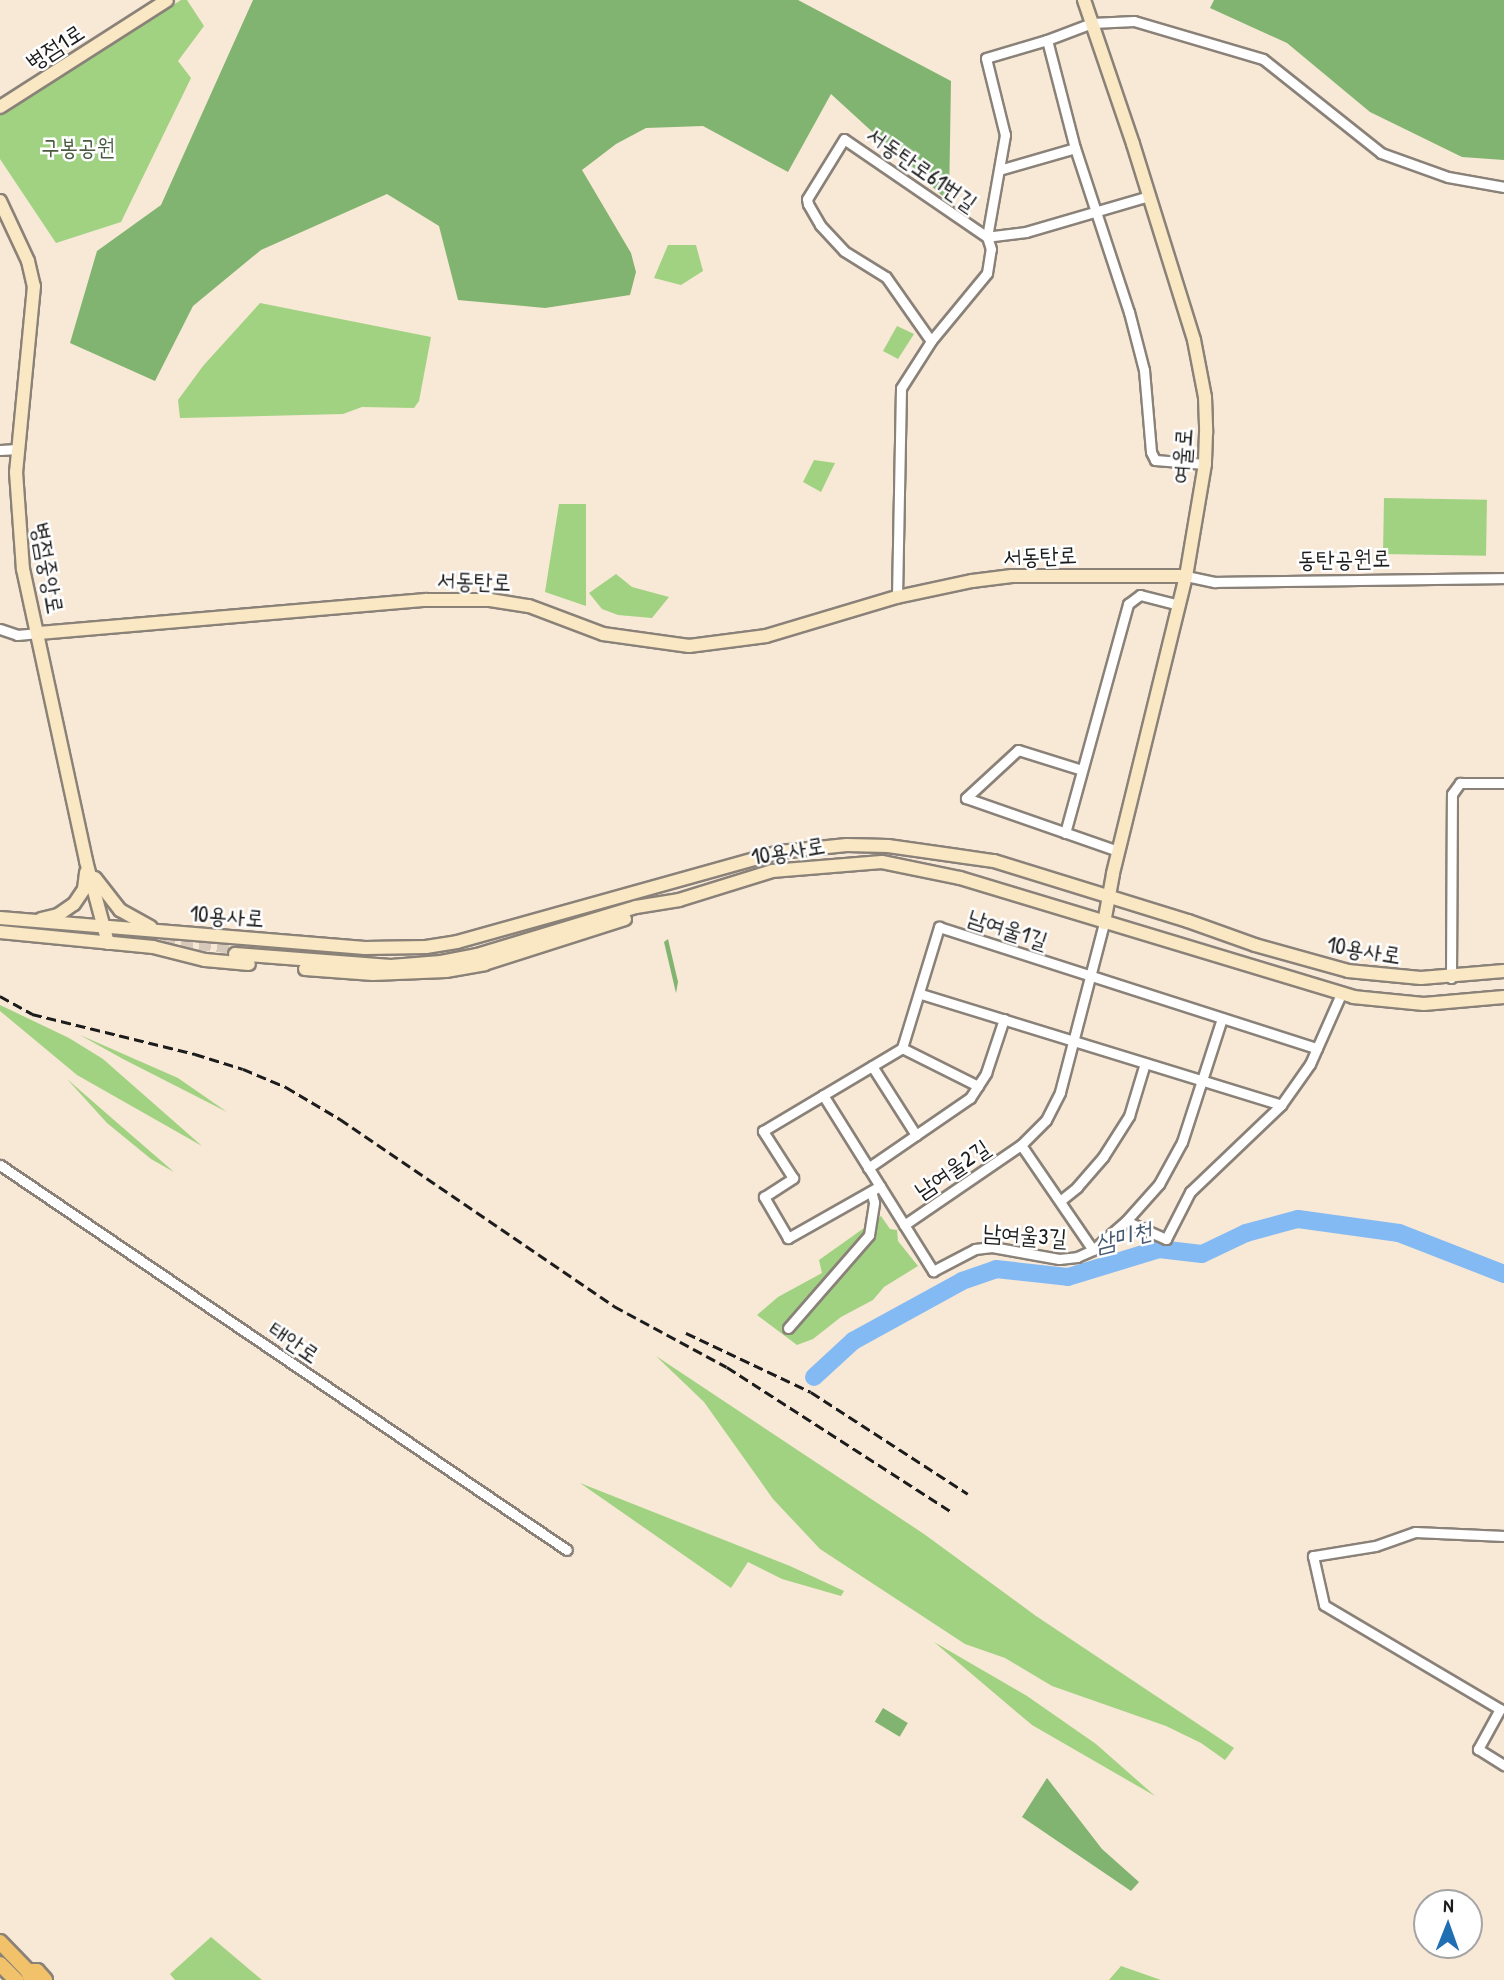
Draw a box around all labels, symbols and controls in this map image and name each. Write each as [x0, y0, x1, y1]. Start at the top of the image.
street label: 병점1로 [21, 18, 89, 76]
street label: 서동탄로61번길 [861, 121, 983, 217]
park label: 구봉공원 [41, 133, 115, 161]
street label: 여울로 [1166, 427, 1198, 485]
street label: 병점중앙로 [26, 520, 70, 616]
street label: 서동탄로 [1003, 541, 1077, 571]
street label: 동탄공원로 [1297, 544, 1391, 574]
street label: 서동탄로 [437, 566, 511, 596]
street label: 10용사로 [749, 831, 827, 871]
street label: 10용사로 [189, 900, 265, 932]
street label: 남여울1길 [965, 903, 1051, 955]
street label: 10용사로 [1325, 931, 1403, 969]
street label: 남여울2길 [909, 1134, 995, 1204]
water label: 삼미천 [1091, 1216, 1155, 1258]
street label: 남여울3길 [982, 1218, 1068, 1252]
street label: 태안로 [263, 1315, 325, 1369]
north arrow [1413, 1889, 1483, 1959]
text: N [1443, 1892, 1454, 1918]

